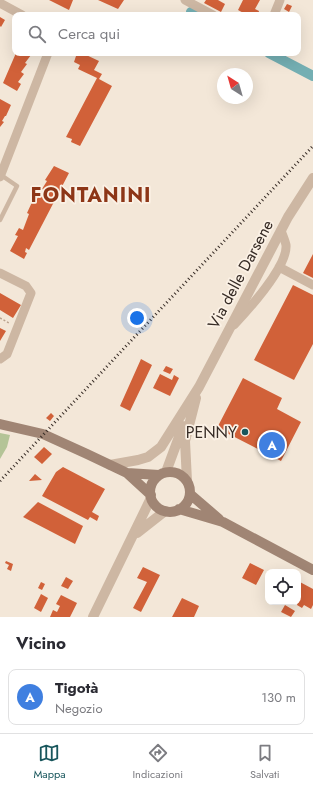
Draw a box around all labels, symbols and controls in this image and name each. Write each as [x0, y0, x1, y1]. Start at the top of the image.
search box [12, 12, 301, 56]
icon: search [26, 23, 48, 45]
text: Cerca qui [58, 23, 120, 45]
north arrow [217, 68, 253, 104]
district label: FONTANINI [31, 181, 151, 210]
street label: Via delle Darsene [202, 216, 279, 333]
your location [127, 308, 147, 328]
place label: PENNY [186, 421, 237, 444]
marker: PENNY [240, 427, 250, 437]
pin: A [259, 430, 285, 460]
map controls [265, 569, 301, 605]
button: locate [265, 569, 301, 605]
text: Vicino [16, 631, 66, 655]
text: Tigotà [55, 677, 99, 699]
text: A [25, 688, 35, 707]
text: 130 m [261, 688, 296, 707]
text: Negozio [55, 699, 103, 718]
tab: Mappa [33, 742, 66, 782]
tab: Indicazioni [132, 742, 183, 782]
tab: Salvati [250, 742, 280, 782]

